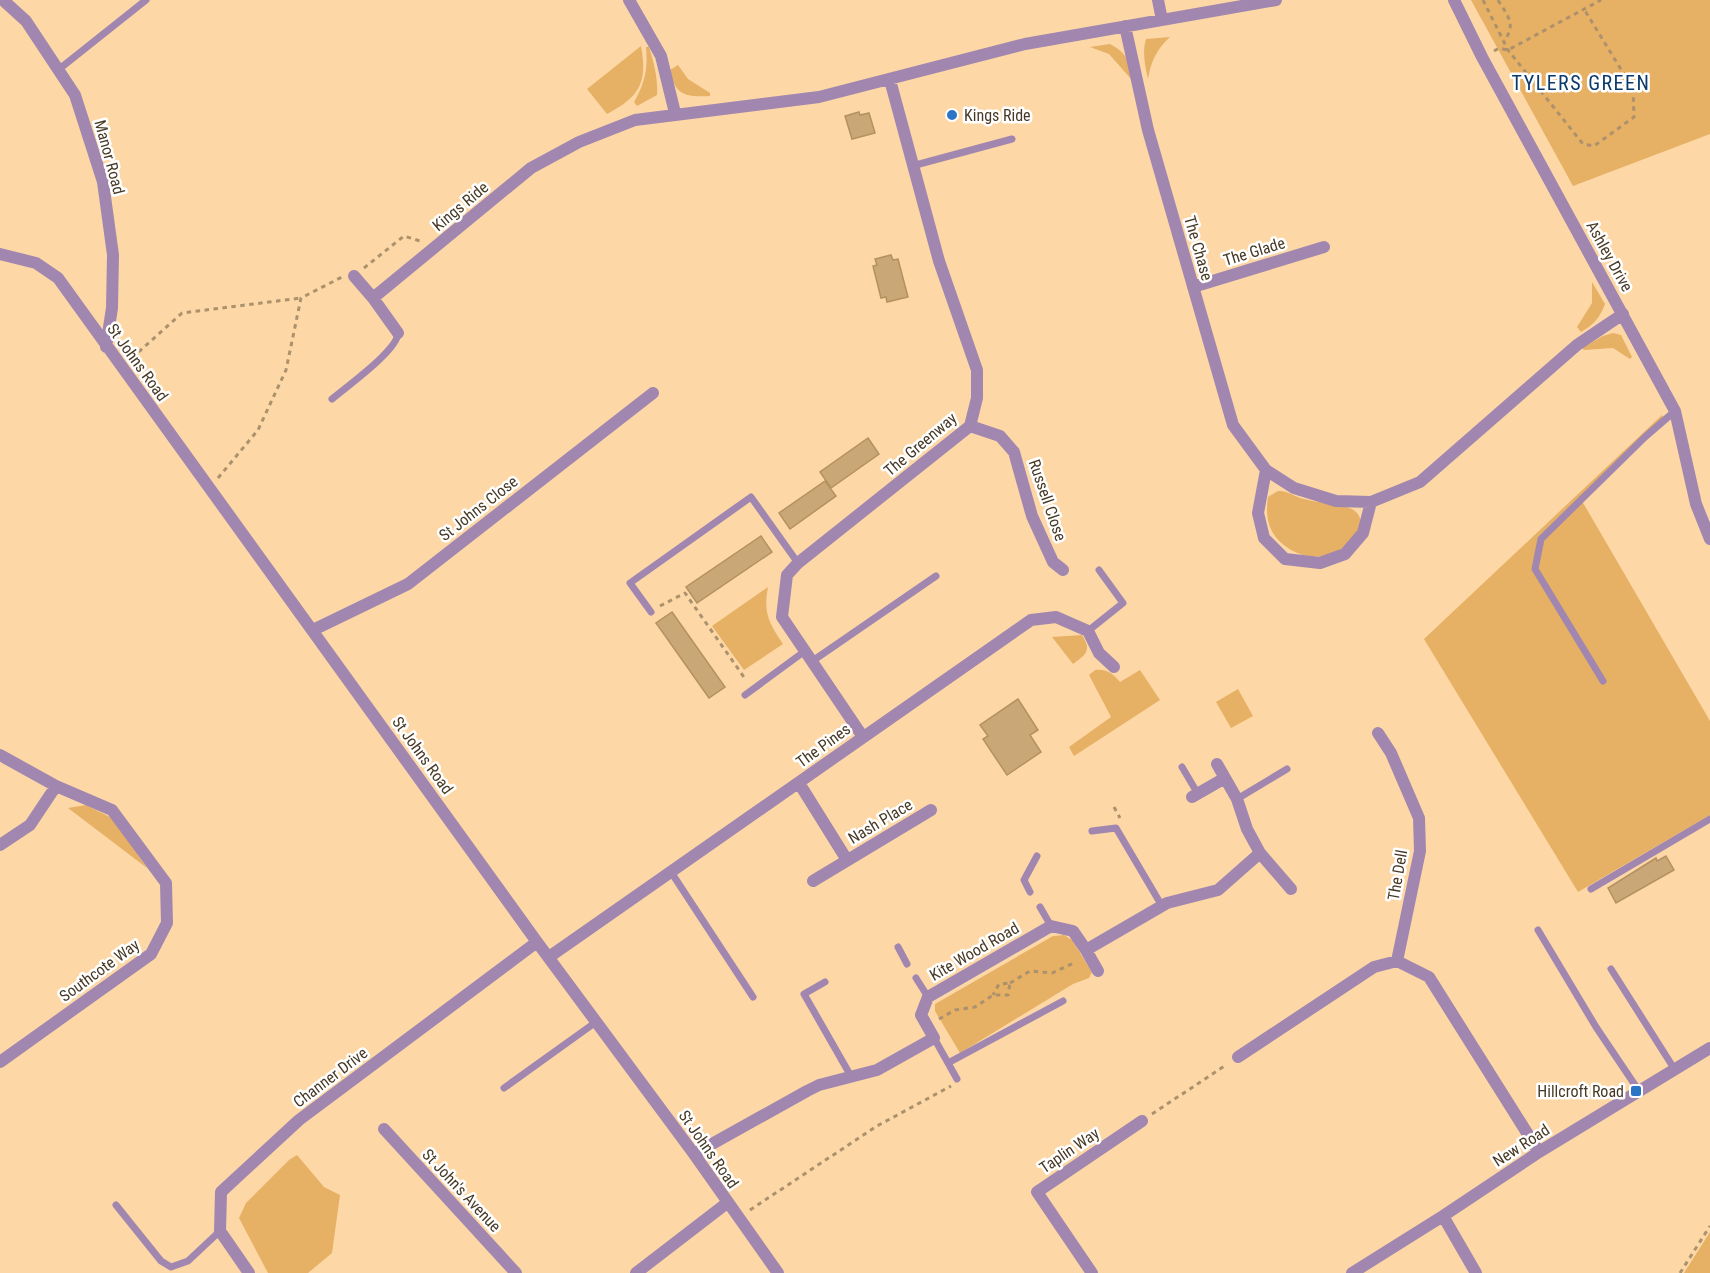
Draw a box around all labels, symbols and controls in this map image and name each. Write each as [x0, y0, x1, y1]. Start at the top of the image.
district label: TYLERS GREEN [1512, 71, 1650, 95]
place label: Kings Ride [964, 106, 1031, 125]
marker: Kings Ride [945, 108, 959, 122]
street label: Manor Road [90, 118, 129, 196]
street label: Kings Ride [429, 178, 492, 235]
street label: The Chase [1180, 214, 1217, 283]
street label: Ashley Drive [1582, 218, 1637, 295]
street label: The Glade [1221, 233, 1287, 270]
street label: St Johns Road [103, 320, 172, 405]
street label: The Greenway [880, 408, 961, 480]
street label: Russell Close [1025, 457, 1070, 543]
street label: St Johns Close [435, 472, 521, 545]
street label: St Johns Road [388, 713, 457, 798]
street label: The Pines [793, 719, 854, 771]
street label: Nash Place [845, 795, 916, 848]
street label: The Dell [1384, 848, 1411, 902]
street label: Kite Wood Road [926, 918, 1022, 985]
street label: Southcote Way [56, 935, 143, 1006]
street label: Channer Drive [289, 1043, 371, 1111]
place label: Hillcroft Road [1537, 1082, 1624, 1101]
marker: Hillcroft Road [1629, 1084, 1643, 1098]
street label: St Johns Road [675, 1107, 742, 1192]
street label: New Road [1489, 1120, 1553, 1171]
street label: Taplin Way [1036, 1123, 1103, 1177]
street label: St John's Avenue [418, 1145, 505, 1236]

